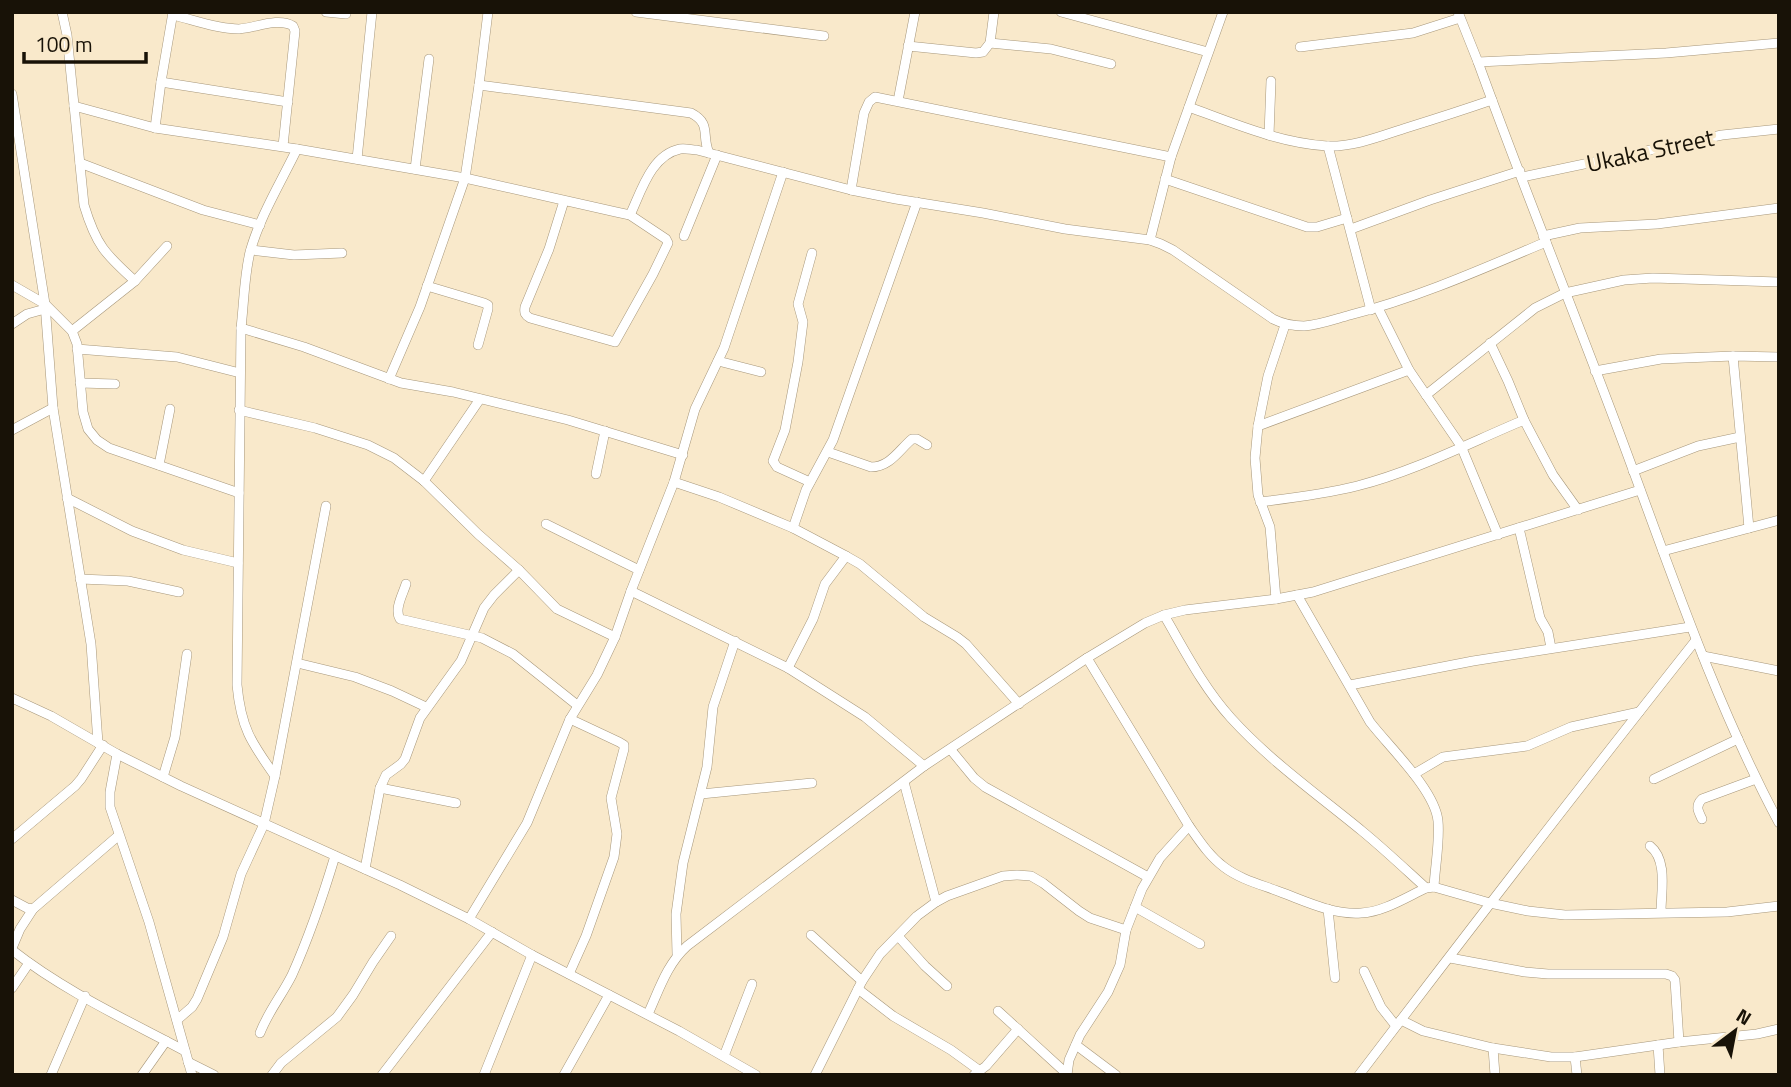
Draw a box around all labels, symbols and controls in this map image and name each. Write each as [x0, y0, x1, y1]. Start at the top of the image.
scale bar [24, 21, 147, 65]
text: 100 m [35, 28, 92, 60]
street label: Ukaka Street [1583, 119, 1718, 181]
north arrow [1700, 996, 1770, 1066]
text: N [1731, 1000, 1758, 1032]

